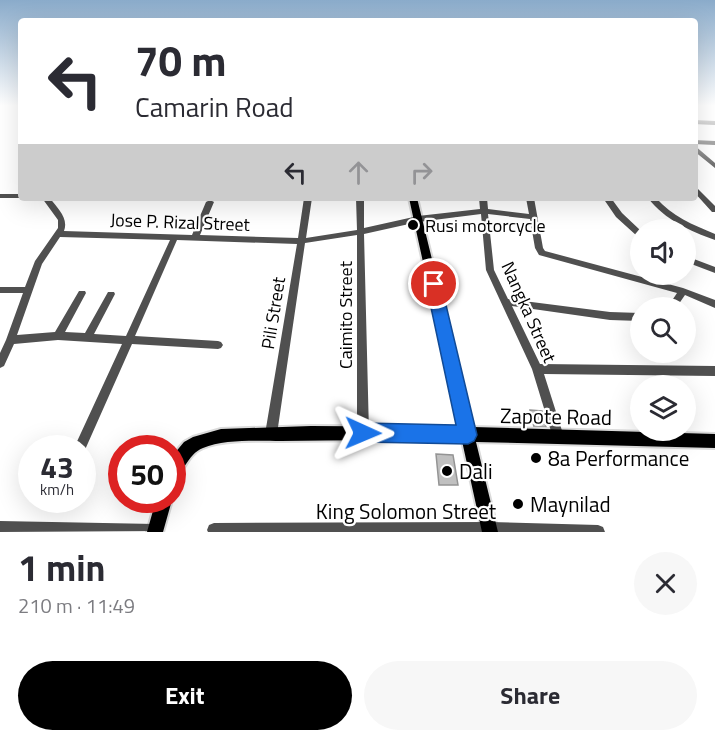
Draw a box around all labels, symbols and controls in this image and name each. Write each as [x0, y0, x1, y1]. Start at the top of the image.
text: 70 m [135, 28, 227, 92]
icon: left [36, 42, 114, 120]
text: Camarin Road [135, 86, 293, 127]
icon: left [279, 156, 312, 189]
icon: ahead [342, 156, 375, 189]
icon: right [405, 156, 438, 189]
street label: Jose P. Rizal Street [110, 206, 251, 238]
place label: Rusi motorcycle [425, 212, 546, 239]
marker: Rusi motorcycle [406, 218, 420, 232]
map controls [630, 219, 696, 441]
button: sound [630, 219, 696, 285]
street label: Nangka Street [495, 257, 564, 367]
pin [408, 258, 459, 309]
street label: Caimito Street [332, 260, 359, 369]
icon: arrive [417, 267, 450, 300]
street label: Pili Street [254, 274, 292, 351]
button: search [630, 297, 696, 363]
button: layers [630, 375, 696, 441]
street label: Zapote Road [500, 399, 612, 433]
position arrow [331, 401, 395, 465]
speed limit sign: 50 [108, 435, 186, 513]
place label: 8a Performance [548, 442, 689, 474]
text: 43 [40, 444, 74, 490]
marker: 8a Performance [529, 451, 543, 465]
place label: Dali [459, 455, 493, 487]
marker: Dali [440, 464, 454, 478]
text: km/h [40, 478, 74, 501]
place label: Maynilad [530, 488, 611, 520]
street label: King Solomon Street [316, 495, 497, 527]
marker: Maynilad [511, 497, 525, 511]
text: 1 min [18, 540, 105, 595]
button: close [634, 552, 697, 615]
text: 210 m · 11:49 [18, 590, 135, 621]
button: Exit [18, 661, 352, 730]
button: Share [364, 661, 697, 730]

